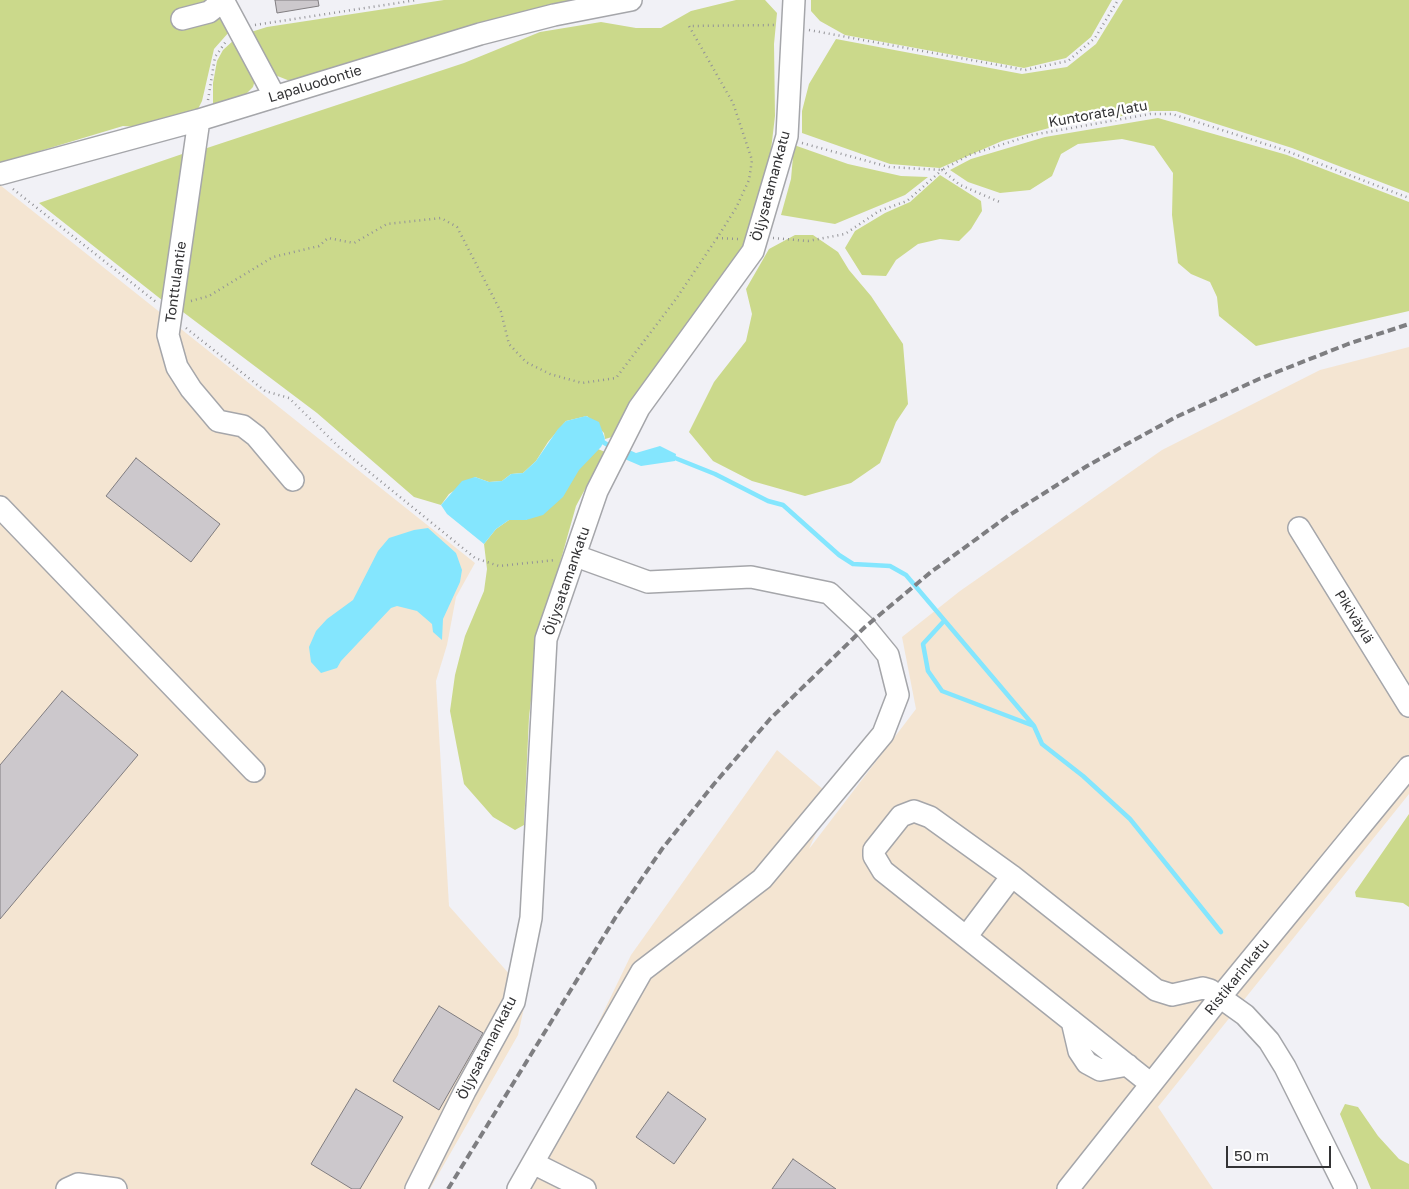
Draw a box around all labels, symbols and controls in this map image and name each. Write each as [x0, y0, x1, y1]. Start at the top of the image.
street label: Lapaluodontie [266, 62, 364, 106]
street label: Kuntorata/latu [1047, 97, 1149, 131]
street label: Öljysatamankatu [748, 129, 794, 243]
street label: Tonttulantie [162, 240, 190, 324]
street label: Öljysatamankatu [541, 525, 593, 637]
street label: Pikiväylä [1331, 587, 1377, 647]
street label: Ristikarinkatu [1201, 936, 1273, 1018]
street label: Öljysatamankatu [454, 994, 520, 1102]
scale bar [1229, 1136, 1334, 1168]
text: 50 m [1234, 1146, 1269, 1164]

